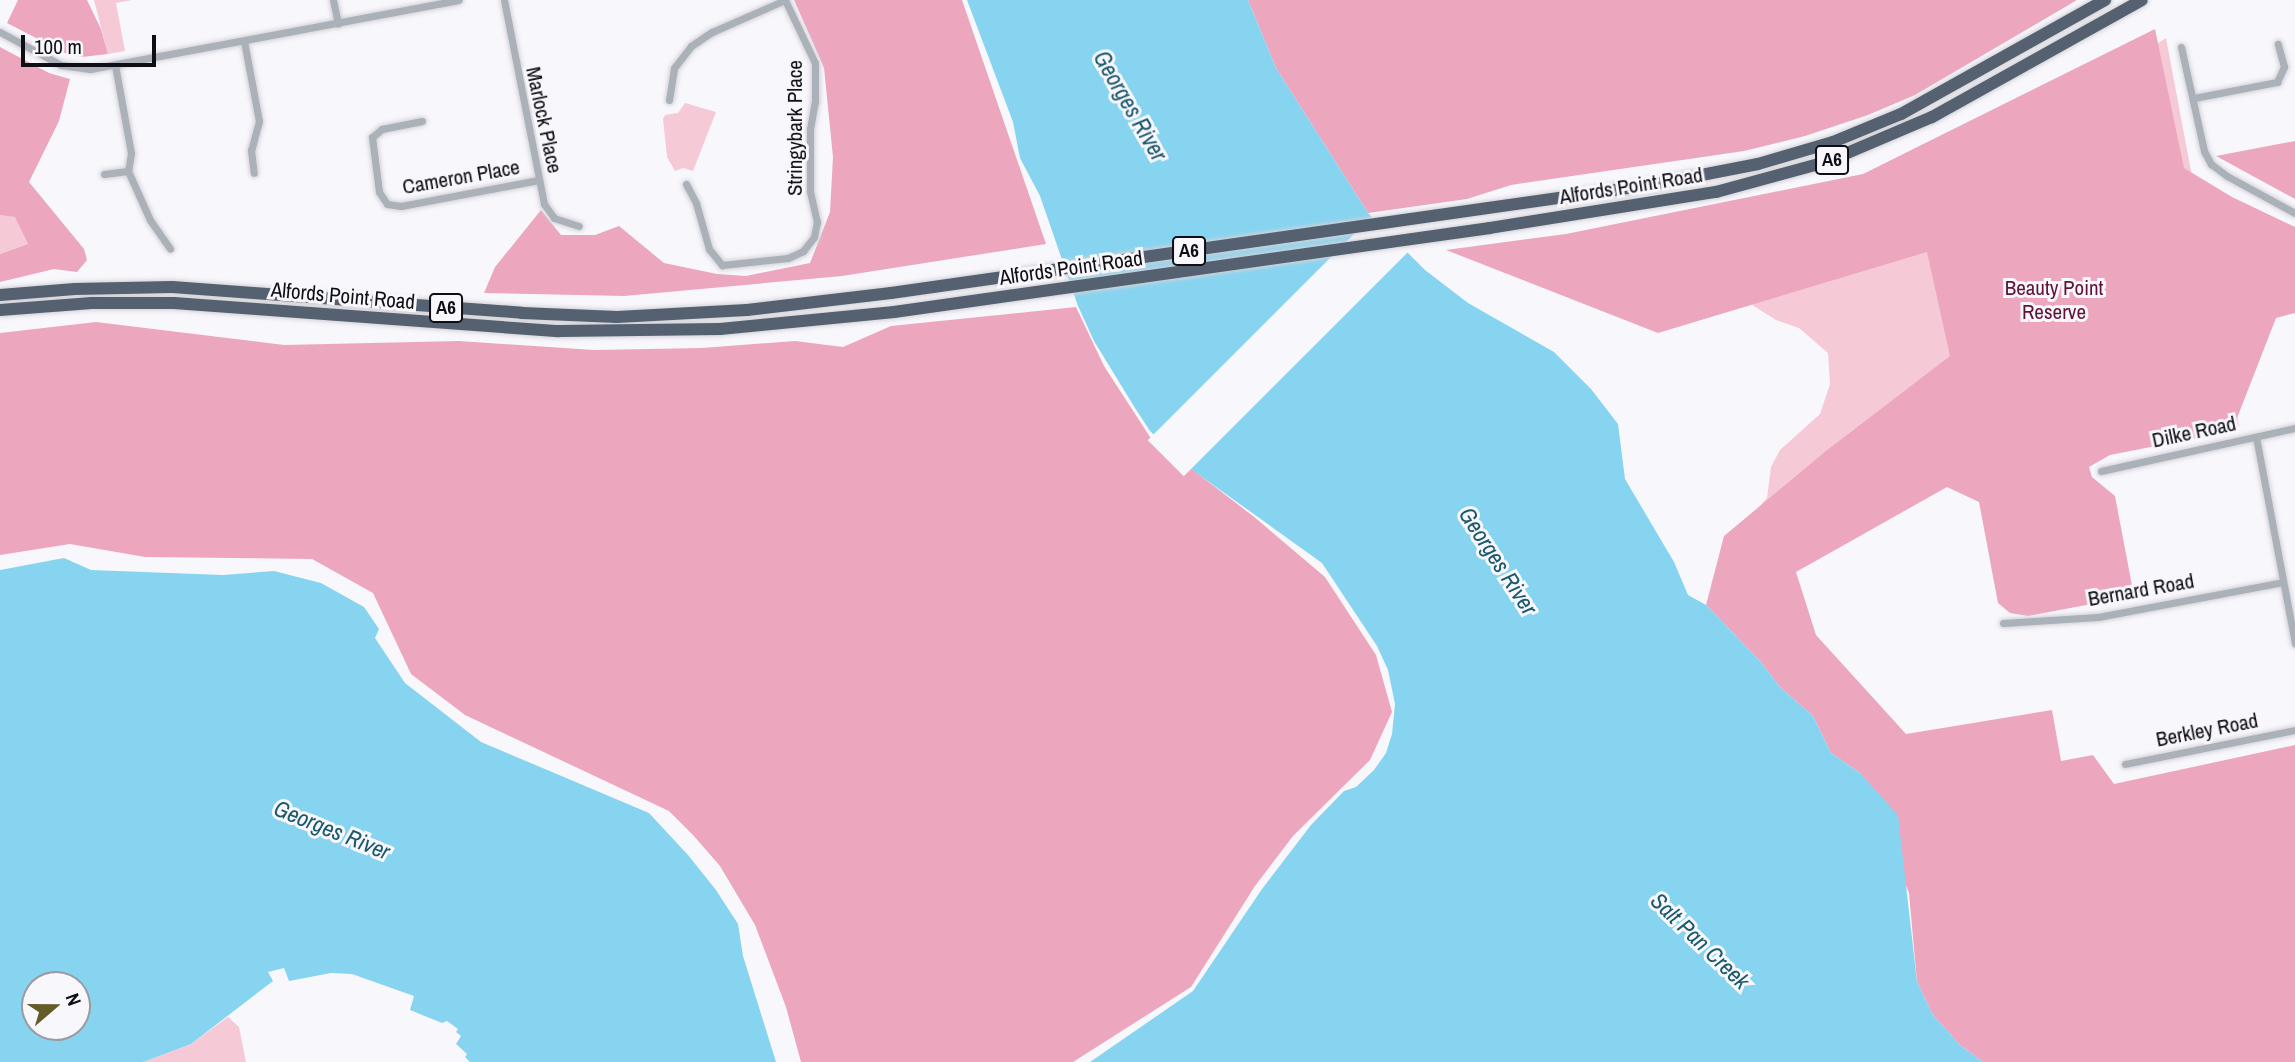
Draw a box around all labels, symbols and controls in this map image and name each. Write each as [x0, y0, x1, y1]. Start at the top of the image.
scale bar [24, 21, 159, 65]
text: 100 m [34, 32, 82, 61]
water label: Georges River [1087, 46, 1173, 166]
street label: Stringybark Place [782, 60, 808, 196]
street label: Marlock Place [520, 64, 568, 176]
road number: A6 [1814, 144, 1850, 176]
street label: Cameron Place [400, 154, 522, 200]
street label: Alfords Point Road [1558, 162, 1704, 210]
road number: A6 [1172, 235, 1206, 266]
street label: Alfords Point Road [998, 245, 1144, 291]
park label: Beauty Point Reserve [2005, 275, 2103, 325]
street label: Alfords Point Road [270, 277, 416, 315]
road number: A6 [428, 292, 464, 324]
street label: Dilke Road [2150, 411, 2238, 453]
water label: Georges River [1453, 502, 1543, 620]
street label: Bernard Road [2086, 568, 2196, 612]
street label: Berkley Road [2154, 708, 2260, 752]
water label: Georges River [270, 794, 394, 866]
water label: Salt Pan Creek [1645, 887, 1755, 995]
north arrow [21, 971, 91, 1041]
text: N [60, 990, 88, 1009]

